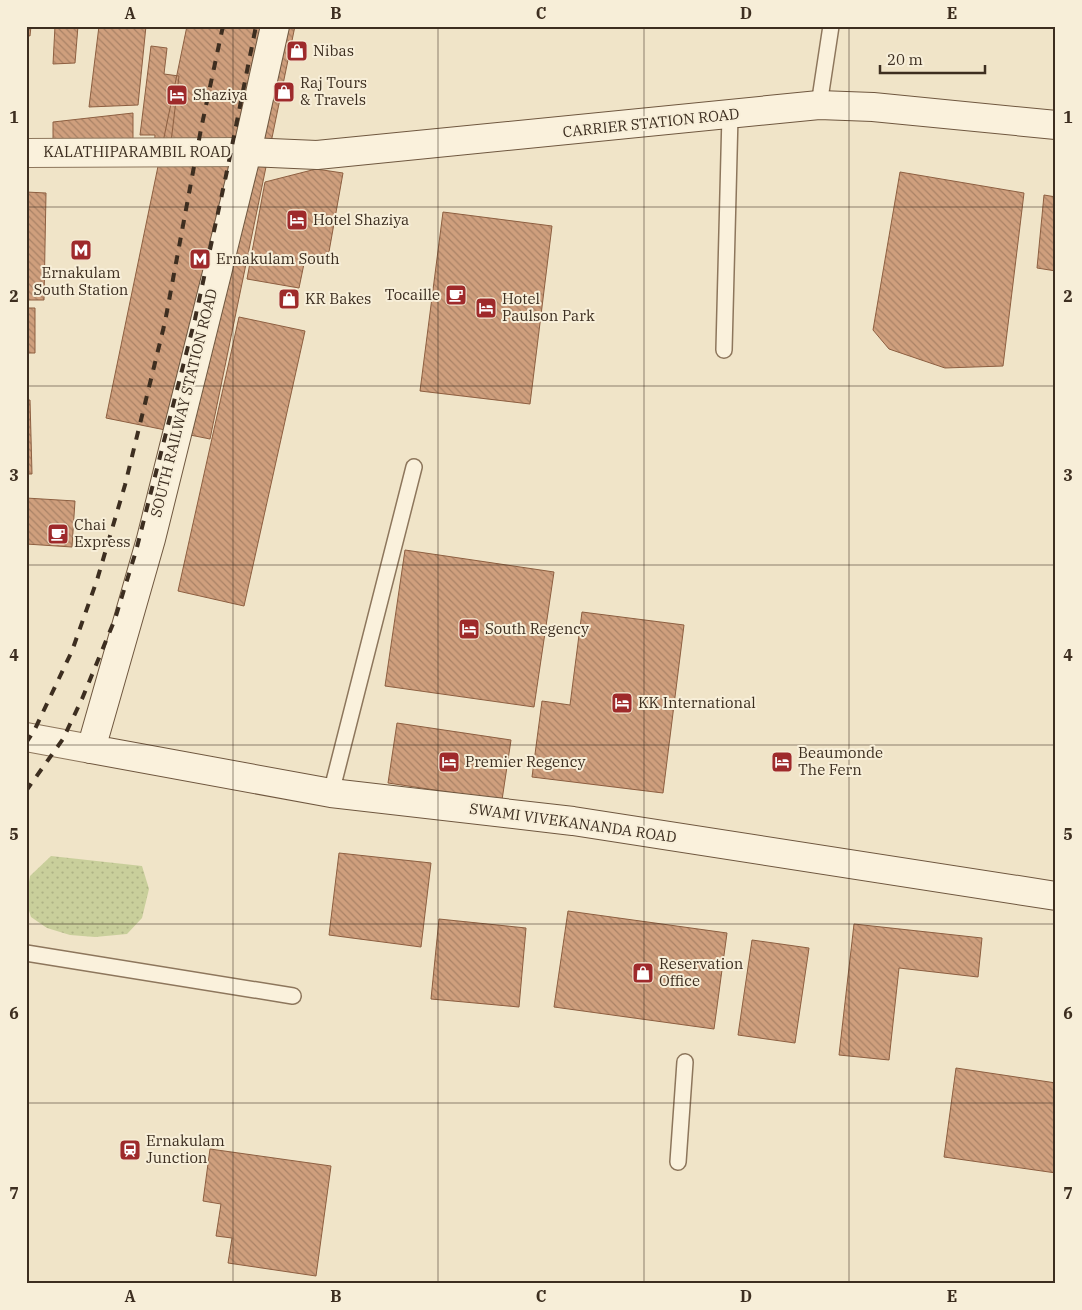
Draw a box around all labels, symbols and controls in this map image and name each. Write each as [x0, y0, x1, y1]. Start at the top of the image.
text: A [124, 3, 136, 23]
text: B [330, 3, 342, 23]
text: C [536, 3, 546, 23]
text: D [740, 3, 752, 23]
text: E [947, 3, 957, 23]
shop icon: Nibas [285, 39, 309, 63]
place label: Nibas [313, 41, 354, 60]
scale bar [880, 42, 984, 74]
text: 20 m [887, 50, 923, 69]
place label: Raj Tours & Travels [300, 73, 367, 109]
shop icon: Raj Tours & Travels [272, 80, 296, 104]
hotel icon: Shaziya [165, 83, 189, 107]
place label: Shaziya [193, 85, 248, 104]
street label: CARRIER STATION ROAD [562, 104, 740, 141]
text: 1 [9, 107, 19, 127]
text: 1 [1063, 107, 1073, 127]
street label: KALATHIPARAMBIL ROAD [43, 142, 231, 161]
hotel icon: Hotel Shaziya [285, 208, 309, 232]
place label: Hotel Shaziya [313, 210, 409, 229]
metro station icon: Ernakulam South Station [69, 238, 93, 262]
metro station icon: Ernakulam South [188, 247, 212, 271]
place label: Ernakulam South [216, 249, 340, 268]
place label: Ernakulam South Station [34, 263, 129, 299]
cafe icon: Tocaille [444, 283, 468, 307]
place label: Tocaille [385, 285, 440, 304]
text: 2 [9, 286, 19, 306]
text: 2 [1063, 286, 1073, 306]
street label: SOUTH RAILWAY STATION ROAD [146, 287, 221, 519]
shop icon: KR Bakes [277, 287, 301, 311]
place label: KR Bakes [305, 289, 371, 308]
place label: Hotel Paulson Park [502, 289, 595, 325]
hotel icon: Hotel Paulson Park [474, 296, 498, 320]
text: 3 [9, 465, 19, 485]
text: 3 [1063, 465, 1073, 485]
place label: Chai Express [74, 515, 130, 551]
cafe icon: Chai Express [46, 522, 70, 546]
hotel icon: South Regency [457, 617, 481, 641]
place label: South Regency [485, 619, 589, 638]
text: 4 [9, 645, 19, 665]
text: 4 [1063, 645, 1073, 665]
hotel icon: KK International [610, 691, 634, 715]
place label: KK International [638, 693, 756, 712]
place label: Beaumonde The Fern [798, 743, 883, 779]
hotel icon: Premier Regency [437, 750, 461, 774]
hotel icon: Beaumonde The Fern [770, 750, 794, 774]
place label: Premier Regency [465, 752, 585, 771]
street label: SWAMI VIVEKANANDA ROAD [468, 799, 678, 846]
text: 5 [9, 824, 19, 844]
text: 5 [1063, 824, 1073, 844]
place label: Reservation Office [659, 954, 744, 990]
shop icon: Reservation Office [631, 961, 655, 985]
text: 6 [9, 1003, 19, 1023]
text: 6 [1063, 1003, 1073, 1023]
place label: Ernakulam Junction [146, 1131, 225, 1167]
station icon: Ernakulam Junction [118, 1138, 142, 1162]
text: 7 [9, 1183, 19, 1203]
text: 7 [1063, 1183, 1073, 1203]
text: A [124, 1286, 136, 1306]
text: B [330, 1286, 342, 1306]
text: C [536, 1286, 546, 1306]
text: D [740, 1286, 752, 1306]
text: E [947, 1286, 957, 1306]

